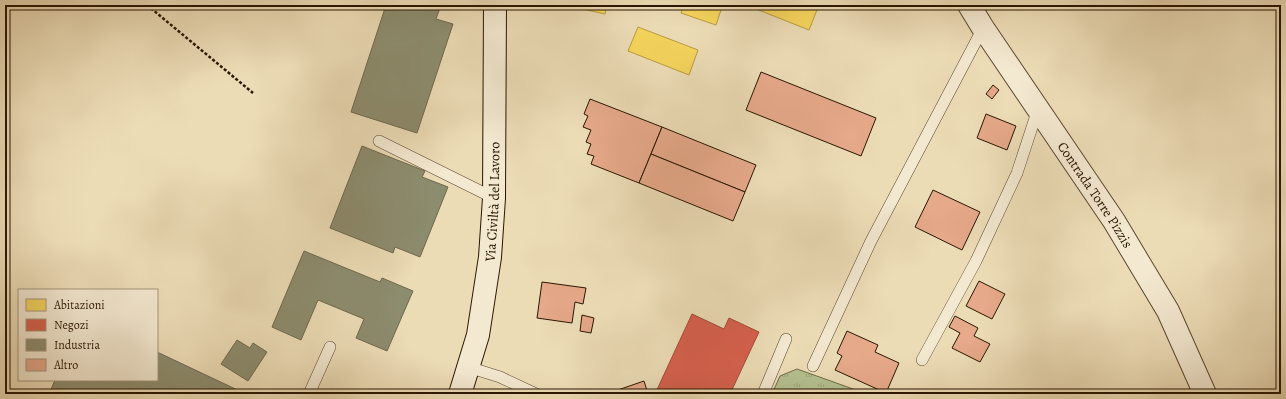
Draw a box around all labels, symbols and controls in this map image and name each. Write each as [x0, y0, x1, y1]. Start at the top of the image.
street label: Contrada Torre Pizzis [1053, 138, 1137, 251]
street label: Via Civiltà del Lavoro [480, 142, 504, 264]
legend [18, 289, 158, 381]
text: Abitazioni [53, 297, 105, 313]
text: Negozi [54, 317, 89, 333]
text: Industria [54, 337, 100, 353]
text: Altro [53, 357, 78, 373]

